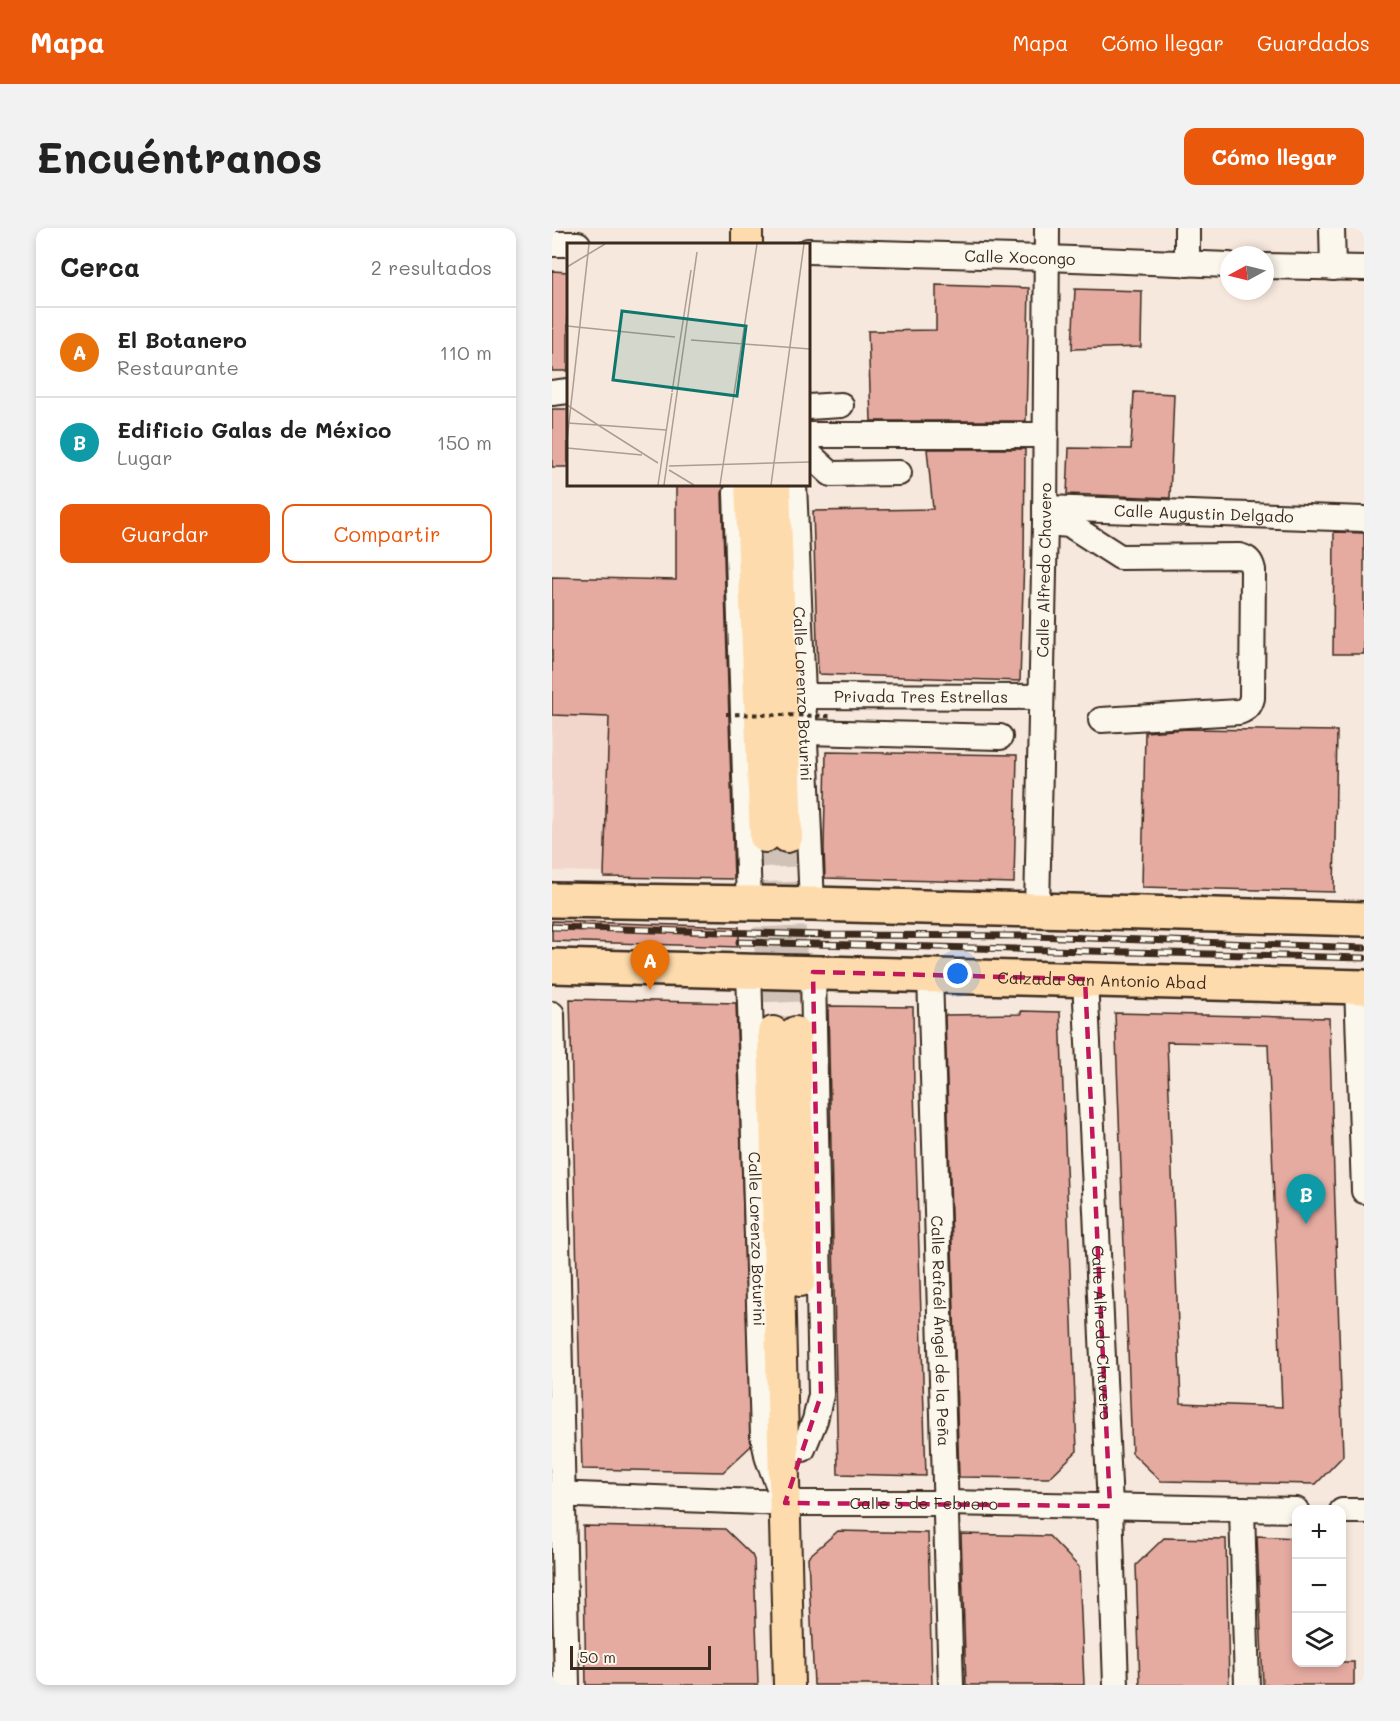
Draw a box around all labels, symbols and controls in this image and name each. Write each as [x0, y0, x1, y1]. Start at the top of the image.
text: Mapa [30, 24, 105, 60]
text: Mapa [1012, 29, 1068, 56]
text: Cómo llegar [1101, 29, 1224, 56]
text: Guardados [1257, 29, 1370, 56]
button: Cómo llegar [1184, 128, 1364, 185]
text: Encuéntranos [36, 129, 322, 184]
inset map [567, 243, 810, 486]
street label: Calle Xocongo [964, 245, 1076, 269]
north arrow [1220, 246, 1274, 300]
text: Cerca [60, 250, 140, 284]
text: 2 resultados [371, 254, 492, 280]
text: El Botanero [117, 325, 247, 354]
text: A [73, 339, 86, 365]
text: 110 m [439, 339, 492, 365]
text: Restaurante [117, 354, 239, 380]
text: Edificio Galas de México [117, 415, 391, 444]
text: B [73, 429, 86, 455]
text: 150 m [437, 429, 492, 455]
text: Lugar [117, 444, 173, 470]
street label: Calle Alfredo Chavero [1031, 483, 1055, 658]
street label: Calle Augustin Delgado [1114, 499, 1294, 527]
button: Guardar [60, 504, 270, 563]
button: Compartir [282, 504, 492, 563]
street label: Calle Lorenzo Boturini [789, 606, 818, 782]
street label: Privada Tres Estrellas [834, 685, 1008, 707]
pin: A [630, 940, 670, 990]
your location [943, 959, 972, 988]
street label: Calzada San Antonio Abad [997, 967, 1206, 993]
street label: Calle Lorenzo Boturini [744, 1151, 771, 1327]
pin: B [1286, 1174, 1326, 1224]
street label: Calle Rafaél Ángel de la Peña [927, 1215, 955, 1447]
street label: Calle Alfredo Chavero [1088, 1245, 1117, 1420]
street label: Calle 5 de Febrero [849, 1492, 998, 1514]
map controls [1292, 1505, 1346, 1667]
button: + [1292, 1505, 1346, 1559]
button: − [1292, 1559, 1346, 1613]
button: layers [1292, 1613, 1346, 1667]
scale bar [570, 1643, 711, 1670]
text: 50 m [579, 1646, 616, 1667]

